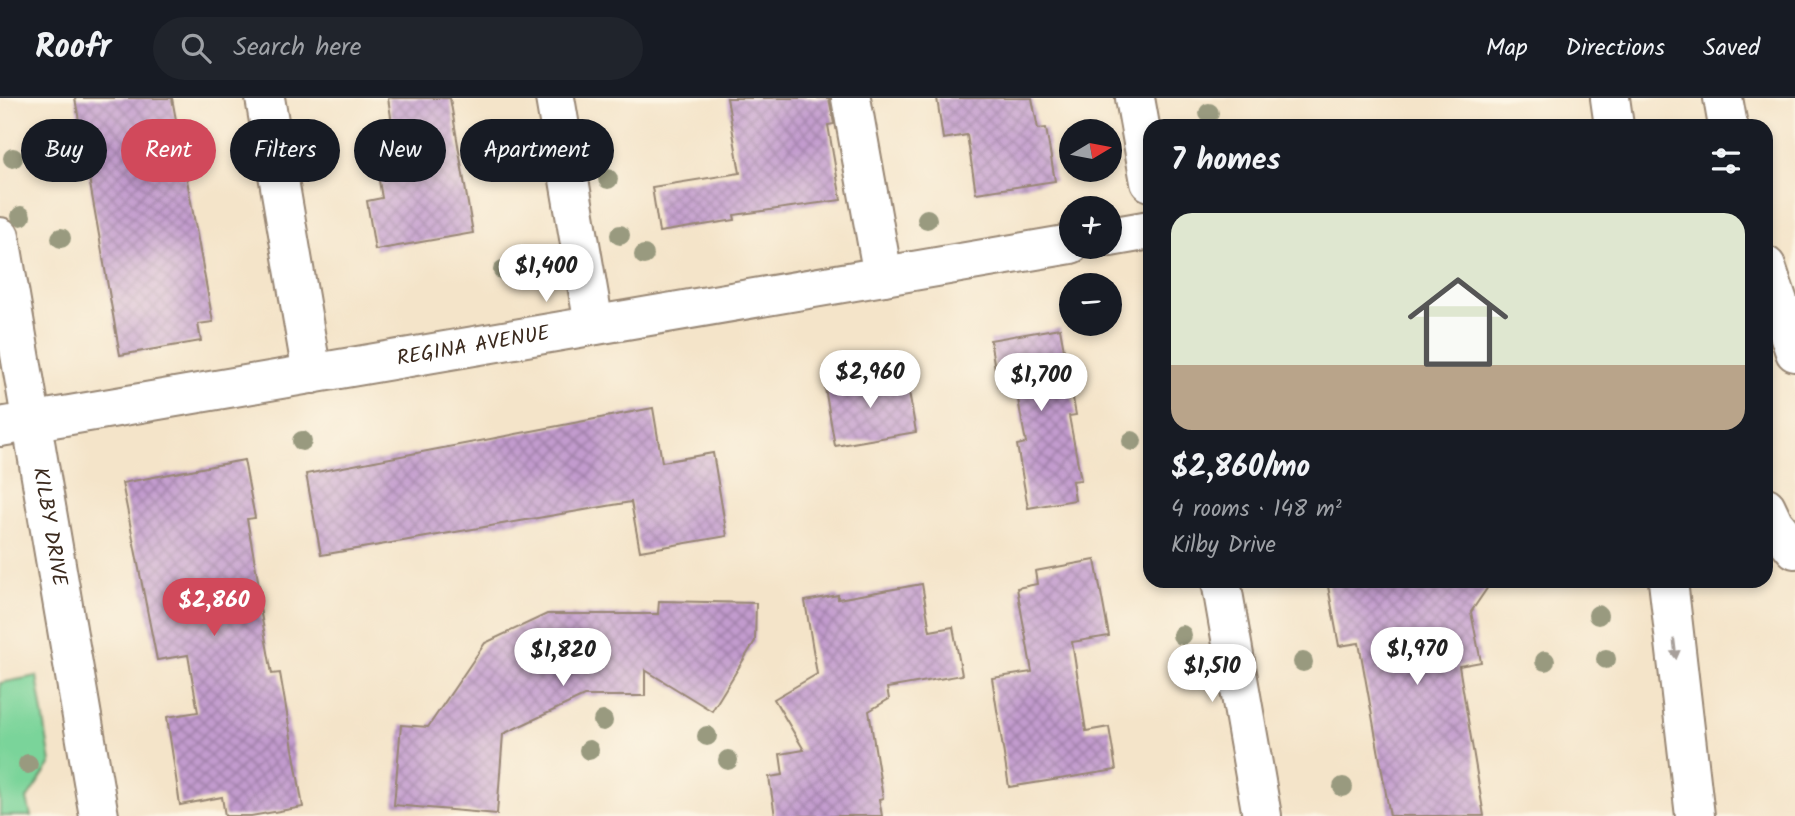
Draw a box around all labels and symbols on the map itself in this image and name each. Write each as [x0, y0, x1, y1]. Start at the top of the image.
north arrow [1059, 119, 1122, 182]
pin: $1,400 [489, 244, 603, 304]
street label: REGINA AVENUE [394, 317, 553, 375]
pin: $2,960 [813, 350, 927, 410]
pin: $1,700 [984, 354, 1098, 413]
street label: KILBY DRIVE [23, 465, 76, 589]
pin: $2,860 [157, 578, 271, 638]
pin: $1,820 [506, 628, 620, 688]
pin: $1,970 [1360, 628, 1474, 687]
one-way arrow [1670, 638, 1681, 660]
pin: $1,510 [1155, 644, 1269, 704]

